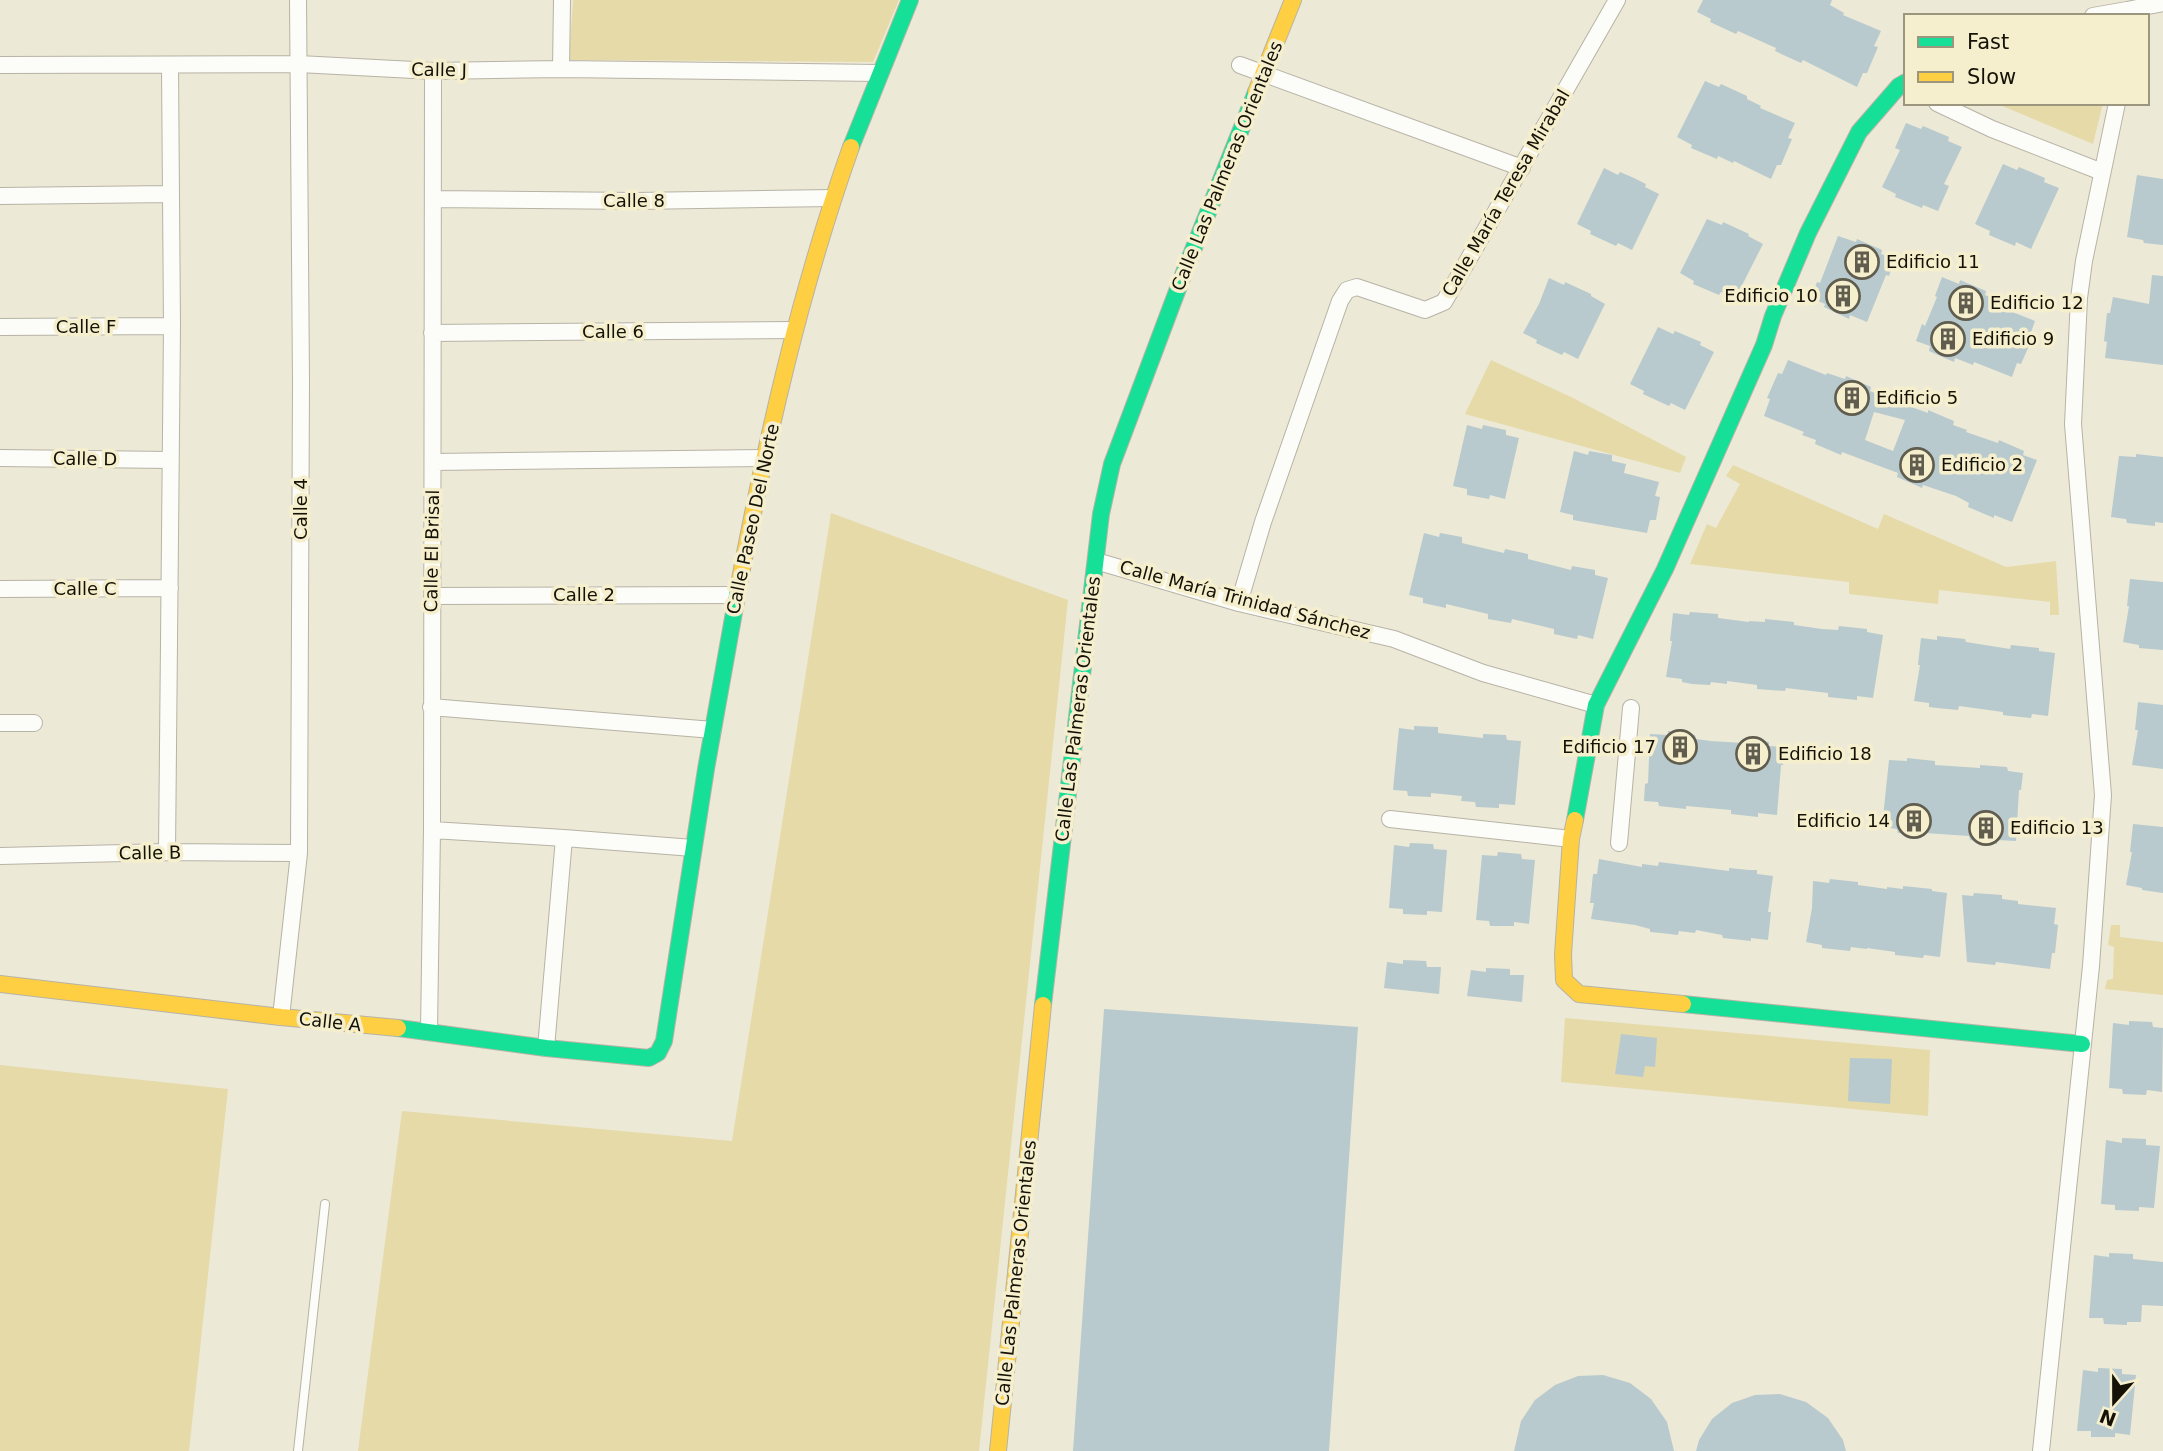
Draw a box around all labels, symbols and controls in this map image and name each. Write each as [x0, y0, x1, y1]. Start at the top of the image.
legend [1904, 14, 2149, 105]
text: Fast [1967, 30, 2009, 54]
street label: Calle Las Palmeras Orientales [1167, 38, 1286, 294]
street label: Calle J [411, 59, 467, 80]
text: Slow [1967, 65, 2016, 89]
street label: Calle María Teresa Mirabal [1438, 85, 1574, 300]
street label: Calle 8 [603, 190, 665, 211]
building icon: Edificio 11 [1843, 243, 1881, 281]
place label: Edificio 11 [1886, 251, 1980, 272]
building icon: Edificio 10 [1824, 277, 1862, 315]
building icon: Edificio 12 [1947, 284, 1985, 322]
place label: Edificio 10 [1724, 285, 1818, 306]
place label: Edificio 12 [1990, 292, 2084, 313]
street label: Calle F [56, 316, 116, 337]
building icon: Edificio 9 [1929, 320, 1967, 358]
street label: Calle 6 [582, 321, 644, 342]
place label: Edificio 9 [1972, 328, 2054, 349]
building icon: Edificio 5 [1833, 379, 1871, 417]
place label: Edificio 5 [1876, 387, 1958, 408]
street label: Calle Paseo Del Norte [722, 422, 783, 616]
building icon: Edificio 2 [1898, 446, 1936, 484]
street label: Calle D [53, 447, 117, 470]
place label: Edificio 2 [1941, 454, 2023, 475]
street label: Calle 4 [290, 478, 311, 540]
street label: Calle El Brisal [420, 489, 443, 612]
street label: Calle María Trinidad Sánchez [1118, 556, 1373, 643]
street label: Calle Las Palmeras Orientales [1051, 575, 1104, 843]
street label: Calle C [54, 578, 116, 599]
street label: Calle 2 [553, 584, 615, 605]
building icon: Edificio 17 [1661, 728, 1699, 766]
building icon: Edificio 18 [1734, 735, 1772, 773]
place label: Edificio 17 [1562, 736, 1656, 757]
place label: Edificio 18 [1778, 743, 1872, 764]
building icon: Edificio 14 [1895, 802, 1933, 840]
building icon: Edificio 13 [1967, 809, 2005, 847]
place label: Edificio 14 [1796, 810, 1890, 831]
place label: Edificio 13 [2010, 817, 2104, 838]
street label: Calle B [118, 841, 182, 864]
street label: Calle A [298, 1008, 363, 1035]
street label: Calle Las Palmeras Orientales [991, 1139, 1040, 1407]
north arrow [2079, 1367, 2149, 1437]
text: N [2097, 1405, 2119, 1431]

